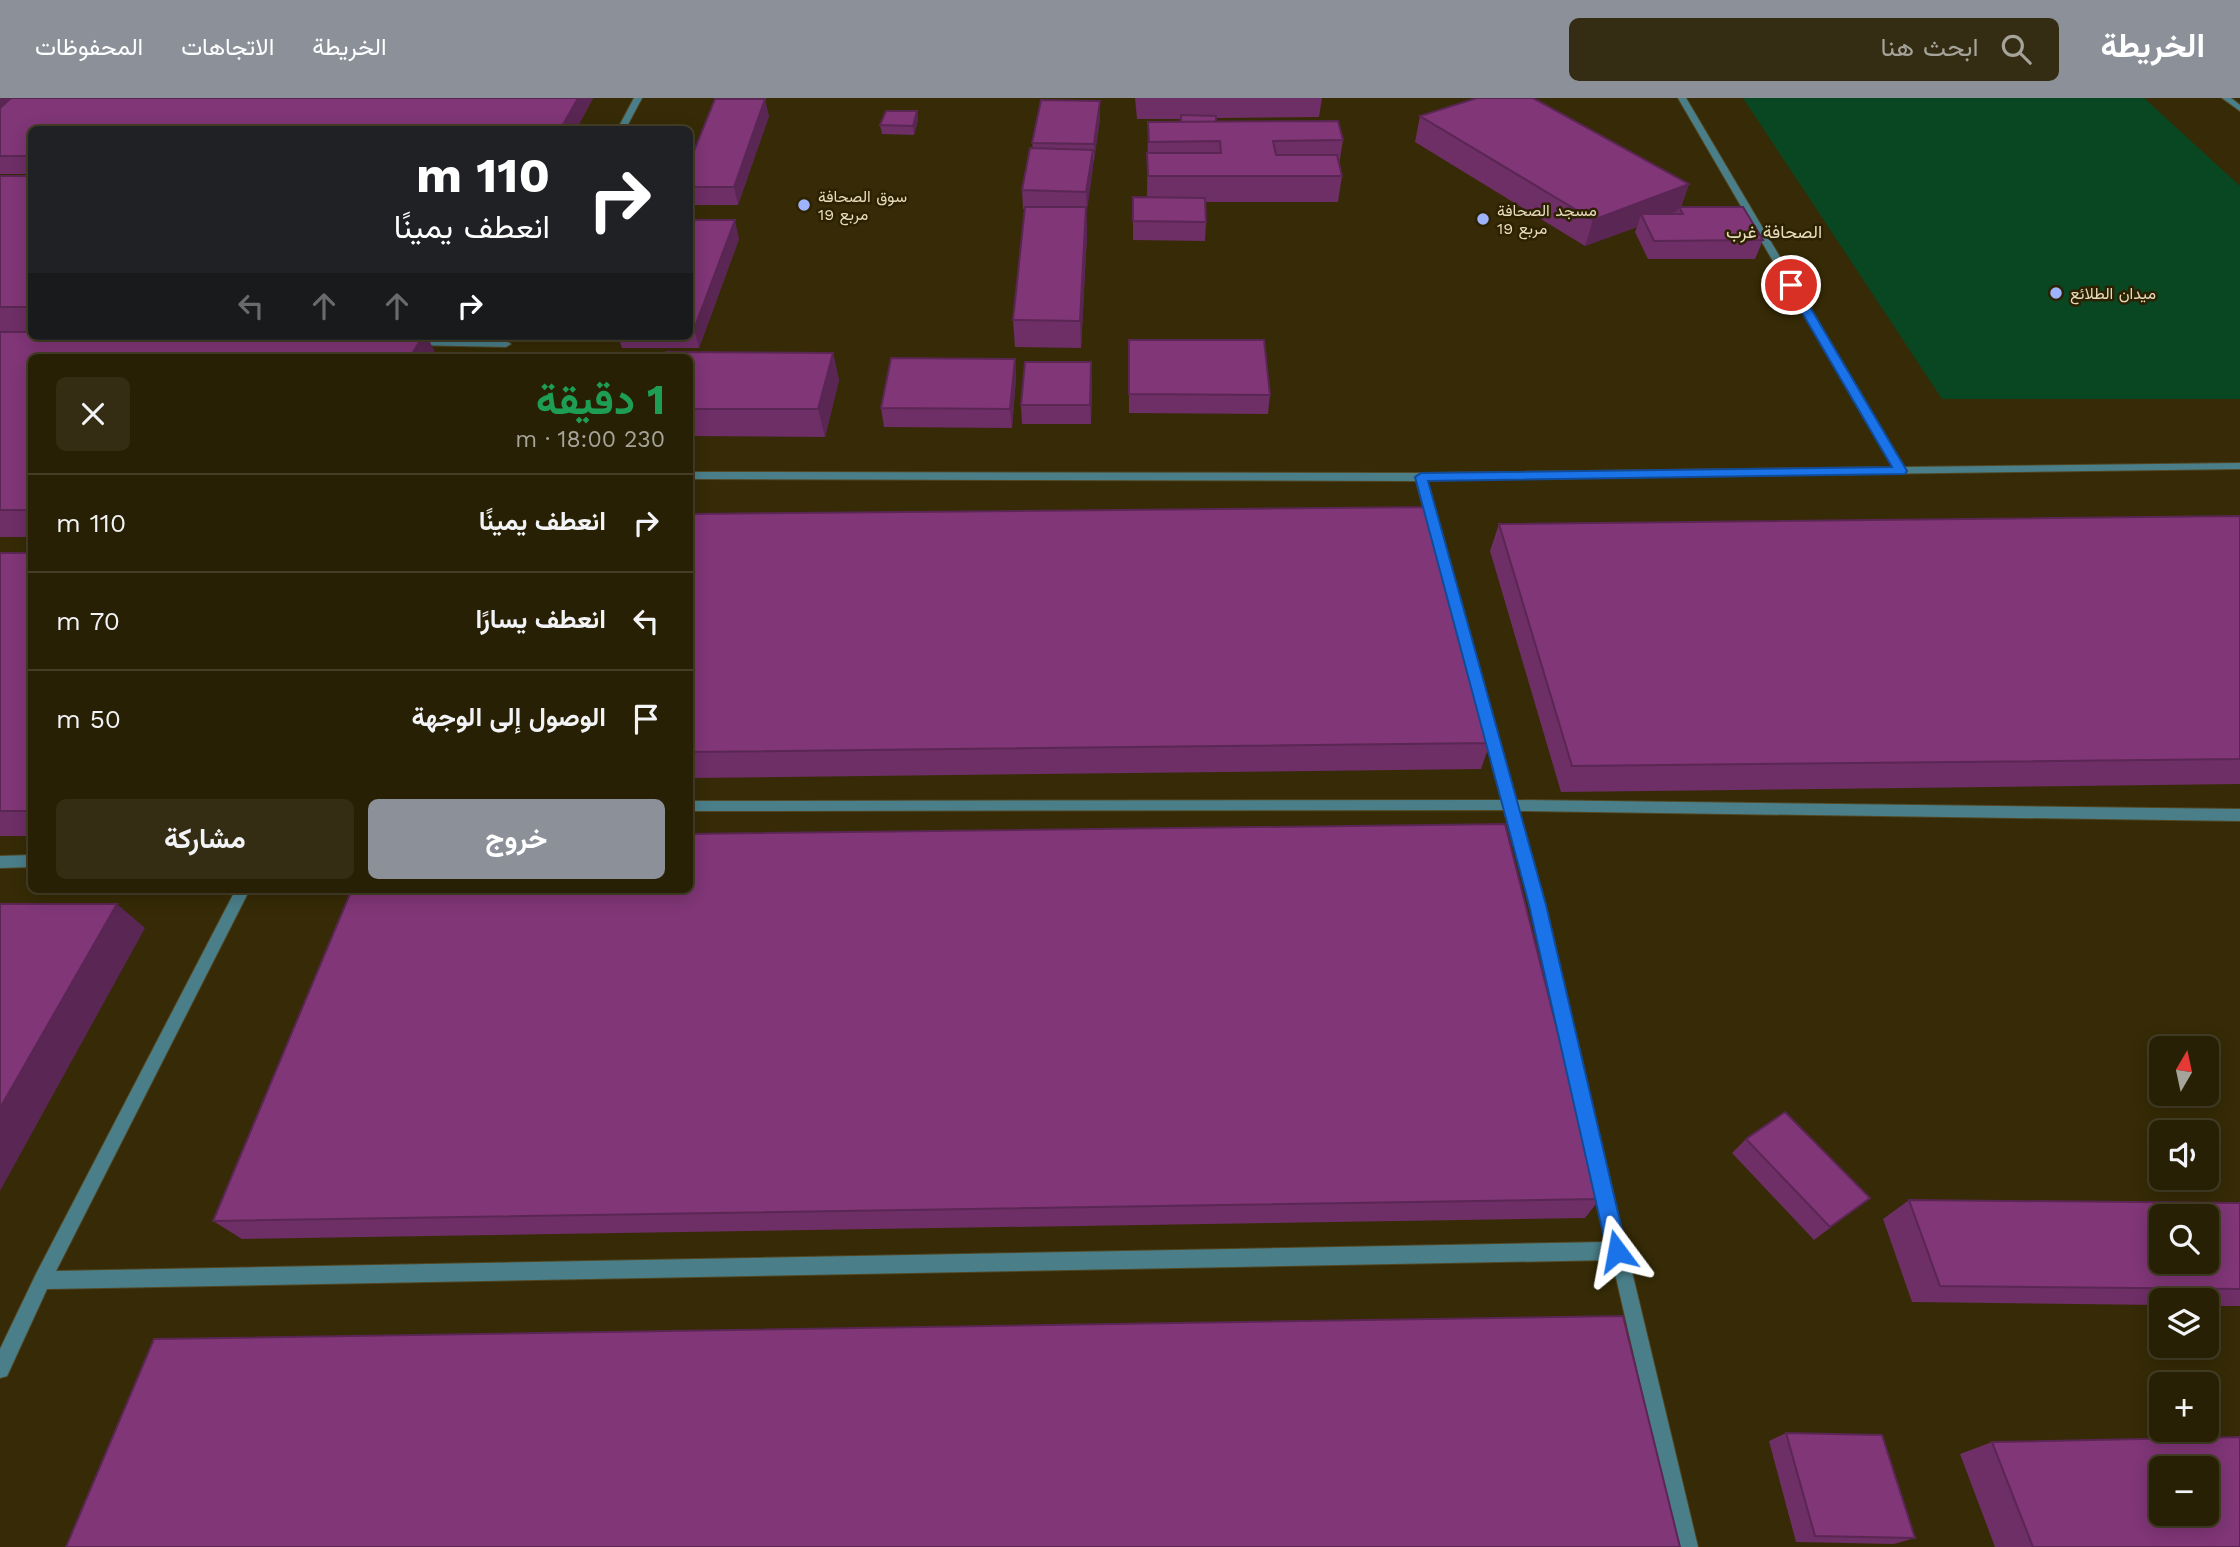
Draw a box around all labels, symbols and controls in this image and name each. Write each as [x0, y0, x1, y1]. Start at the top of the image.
search box [1569, 18, 2059, 81]
text: الخريطة [2101, 26, 2205, 65]
icon: search [1997, 30, 2035, 68]
text: ابحث هنا [1880, 32, 1979, 62]
text: المحفوظات [35, 33, 143, 61]
text: الاتجاهات [181, 33, 274, 61]
text: الخريطة [312, 33, 387, 61]
text: 110 m [416, 146, 550, 204]
icon: right [574, 154, 665, 245]
place label: سوق الصحافة مربع 19 [818, 187, 907, 226]
marker: سوق الصحافة مربع 19 [796, 197, 812, 213]
place label: مسجد الصحافة مربع 19 [1497, 201, 1597, 240]
text: انعطف يمينًا [394, 208, 550, 246]
marker: مسجد الصحافة مربع 19 [1475, 211, 1491, 227]
district label: الصحافة غرب [1726, 221, 1822, 243]
pin [1761, 255, 1821, 315]
icon: arrive [1772, 266, 1810, 304]
place label: ميدان الطلائع [2070, 284, 2156, 305]
marker: ميدان الطلائع [2048, 285, 2064, 301]
icon: left [232, 287, 270, 325]
icon: ahead [305, 287, 343, 325]
icon: ahead [378, 287, 416, 325]
icon: right [451, 287, 489, 325]
text: 1 دقيقة [536, 375, 665, 424]
button: close [56, 377, 130, 451]
text: 230 m · 18:00 [515, 426, 665, 453]
icon: right [627, 504, 665, 542]
text: انعطف يمينًا [479, 506, 606, 536]
text: 110 m [56, 508, 126, 538]
icon: left [627, 602, 665, 640]
text: انعطف يسارًا [476, 604, 606, 634]
text: 70 m [56, 606, 120, 636]
icon: arrive [627, 700, 665, 738]
text: الوصول إلى الوجهة [411, 702, 606, 732]
text: 50 m [56, 704, 121, 734]
button: مشاركة [56, 799, 354, 879]
button: خروج [368, 799, 665, 879]
north arrow [2149, 1036, 2219, 1106]
map controls [2149, 1036, 2219, 1526]
button: sound [2149, 1120, 2219, 1190]
button: search [2149, 1204, 2219, 1274]
position arrow [1580, 1214, 1654, 1288]
button: layers [2149, 1288, 2219, 1358]
button: + [2149, 1372, 2219, 1442]
button: − [2149, 1456, 2219, 1526]

